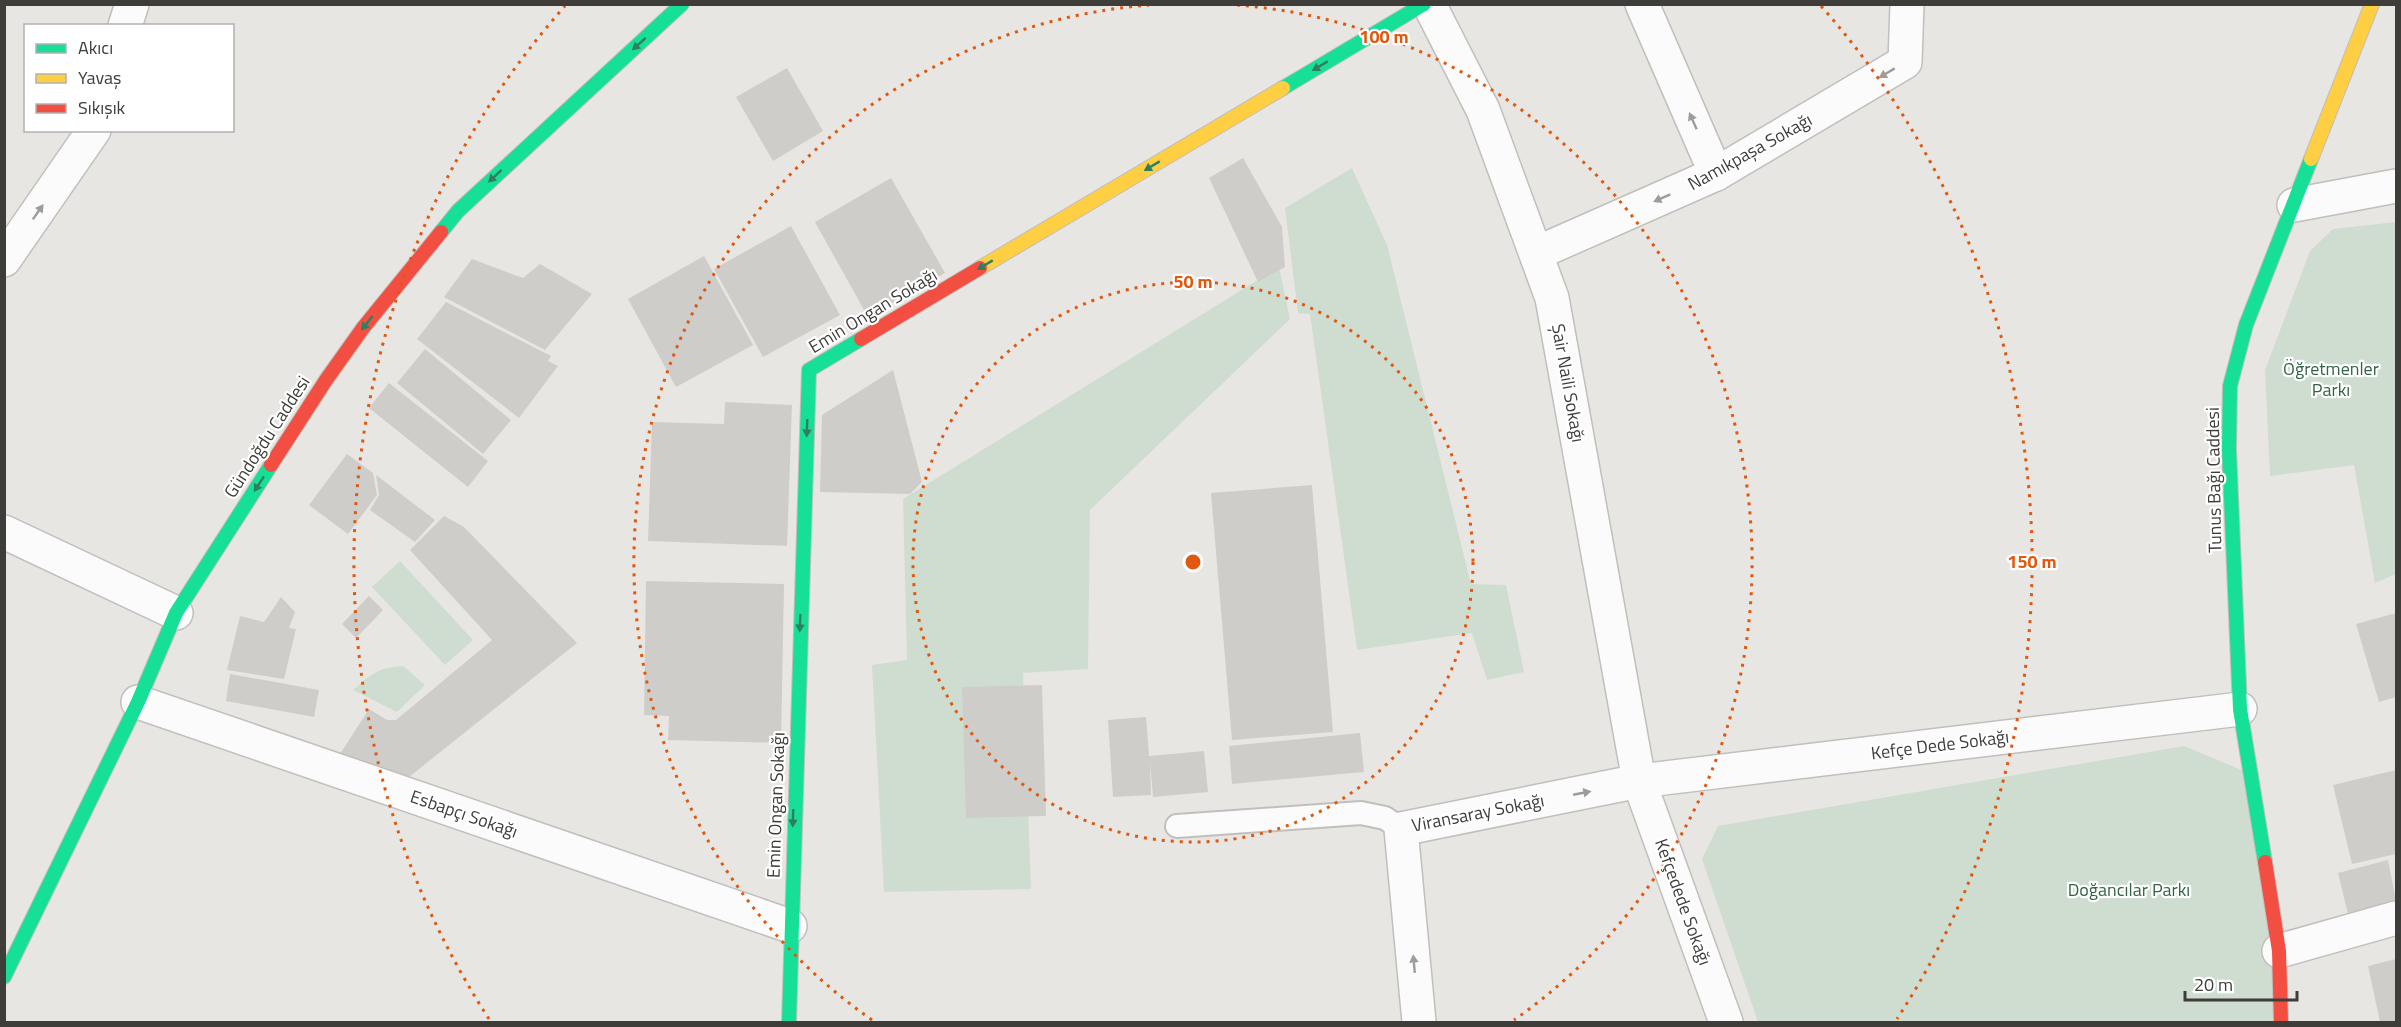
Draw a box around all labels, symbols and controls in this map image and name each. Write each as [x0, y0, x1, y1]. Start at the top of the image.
text: 100 m [1359, 23, 1409, 50]
legend [24, 24, 234, 132]
text: Akıcı [78, 34, 113, 61]
one-way arrow [632, 37, 647, 50]
one-way arrow [1312, 61, 1328, 72]
text: Yavaş [78, 64, 121, 91]
one-way arrow [1879, 68, 1895, 79]
text: Sıkışık [78, 94, 126, 121]
street label: Namıkpaşa Sokağı [1683, 106, 1817, 197]
one-way arrow [1688, 111, 1698, 129]
one-way arrow [1143, 161, 1160, 171]
one-way arrow [488, 169, 503, 183]
one-way arrow [1652, 193, 1670, 203]
one-way arrow [32, 205, 44, 221]
one-way arrow [976, 260, 993, 270]
street label: Emin Ongan Sokağı [803, 261, 942, 360]
text: 50 m [1173, 268, 1213, 295]
one-way arrow [362, 315, 374, 330]
street label: Şair Naili Sokağı [1545, 321, 1592, 444]
park label: Öğretmenler Parkı [2283, 355, 2379, 403]
street label: Gündoğdu Caddesi [217, 370, 316, 503]
street label: Tunus Bağı Caddesi [2199, 407, 2228, 553]
one-way arrow [802, 419, 811, 438]
one-way arrow [253, 476, 264, 493]
text: 150 m [2007, 548, 2057, 575]
centre of rings [1183, 552, 1203, 572]
one-way arrow [795, 614, 805, 633]
street label: Kefçe Dede Sokağı [1869, 723, 2011, 766]
street label: Emin Ongan Sokağı [759, 732, 792, 878]
street label: Esbapçı Sokağı [407, 783, 522, 845]
street label: Viransaray Sokağı [1409, 786, 1547, 839]
one-way arrow [1573, 787, 1591, 797]
one-way arrow [789, 808, 798, 827]
street label: Kefçedede Sokağı [1648, 835, 1719, 969]
park label: Doğancılar Parkı [2068, 876, 2190, 903]
one-way arrow [1409, 955, 1419, 974]
scale bar [2185, 964, 2298, 1002]
text: 20 m [2194, 971, 2233, 998]

